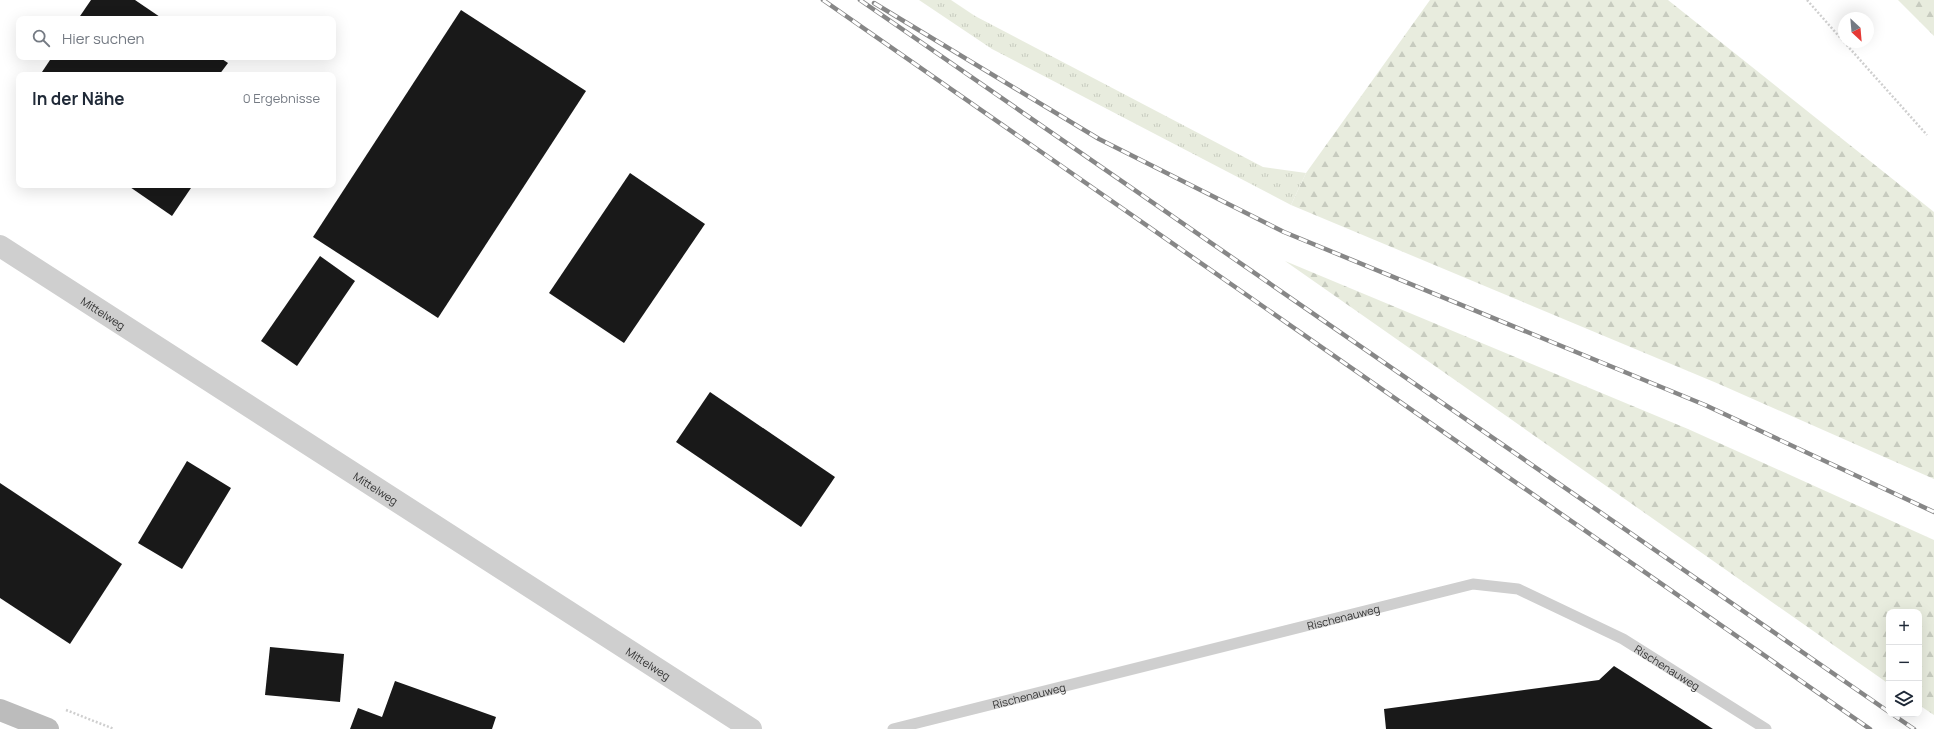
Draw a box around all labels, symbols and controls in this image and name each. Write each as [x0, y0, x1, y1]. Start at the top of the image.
north arrow [1838, 12, 1874, 48]
search box [16, 16, 336, 60]
icon: search [30, 27, 52, 49]
text: Hier suchen [62, 28, 144, 49]
text: In der Nähe [32, 87, 125, 110]
text: 0 Ergebnisse [243, 89, 320, 107]
street label: Mittelweg [78, 293, 129, 332]
street label: Mittelweg [351, 468, 401, 508]
street label: Rischenauweg [1305, 600, 1381, 633]
map controls [1886, 609, 1922, 717]
button: + [1886, 609, 1922, 645]
street label: Rischenauweg [1632, 641, 1703, 693]
street label: Mittelweg [623, 643, 674, 683]
button: − [1886, 645, 1922, 681]
street label: Rischenauweg [991, 679, 1067, 711]
button: layers [1886, 681, 1922, 717]

